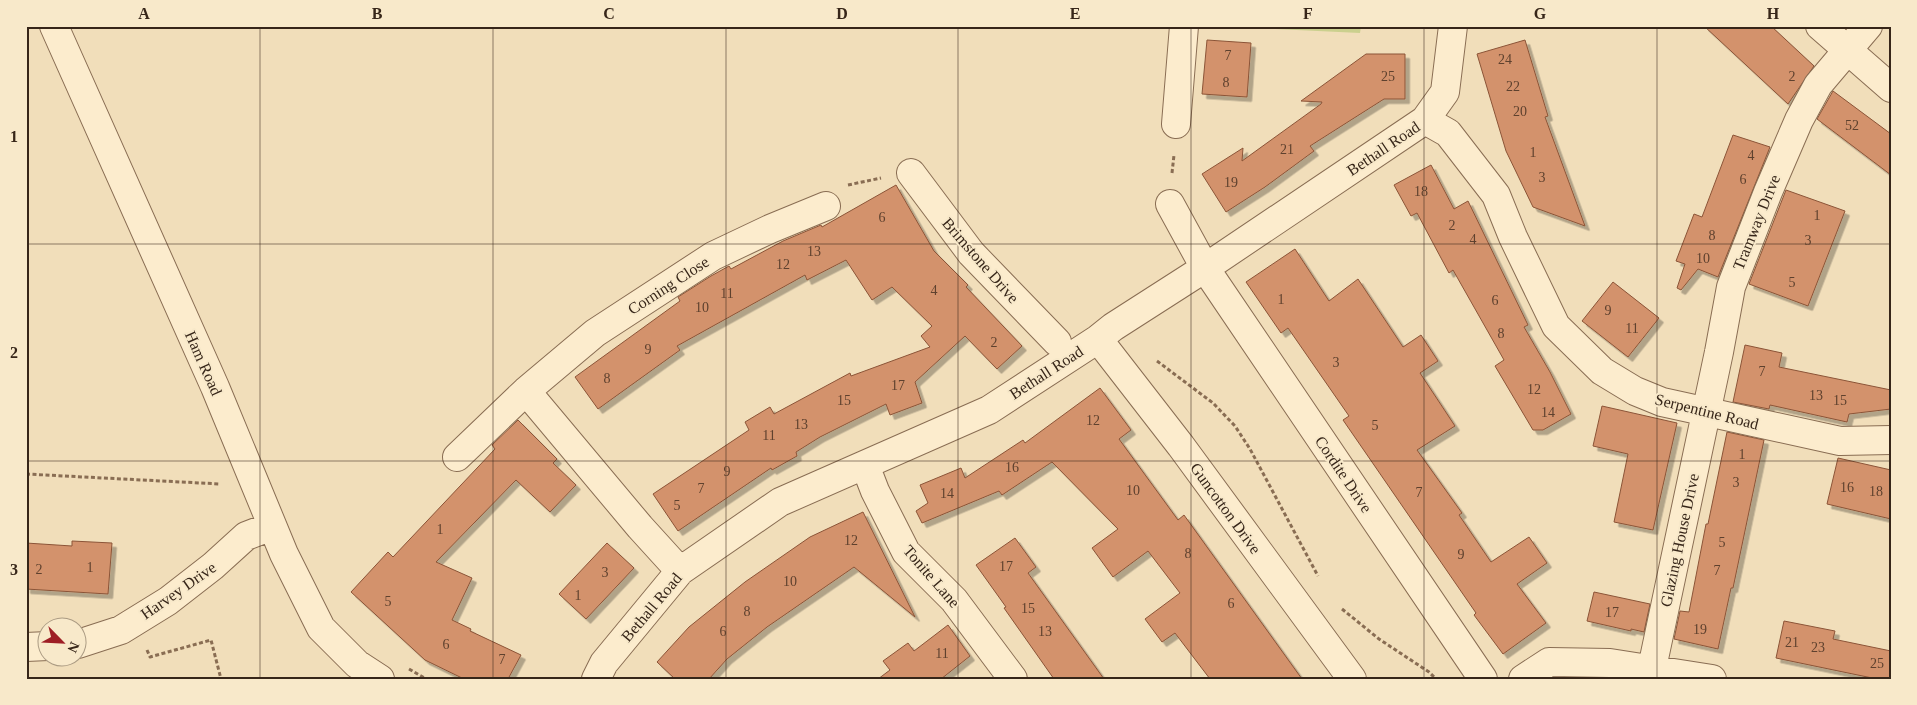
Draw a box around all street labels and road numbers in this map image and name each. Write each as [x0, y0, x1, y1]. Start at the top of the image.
street label: Bethall Road [1344, 118, 1423, 179]
street label: Tramway Drive [1730, 172, 1784, 273]
street label: Brimstone Drive [939, 214, 1022, 306]
street label: Corning Close [625, 253, 712, 319]
street label: Ham Road [182, 328, 225, 398]
street label: Bethall Road [1006, 342, 1086, 402]
street label: Serpentine Road [1653, 390, 1760, 434]
street label: Cordite Drive [1312, 433, 1375, 516]
street label: Guncotton Drive [1187, 460, 1264, 557]
street label: Glazing House Drive [1657, 472, 1703, 609]
street label: Tonite Lane [900, 542, 963, 611]
street label: Harvey Drive [138, 558, 220, 623]
street label: Bethall Road [618, 570, 685, 645]

